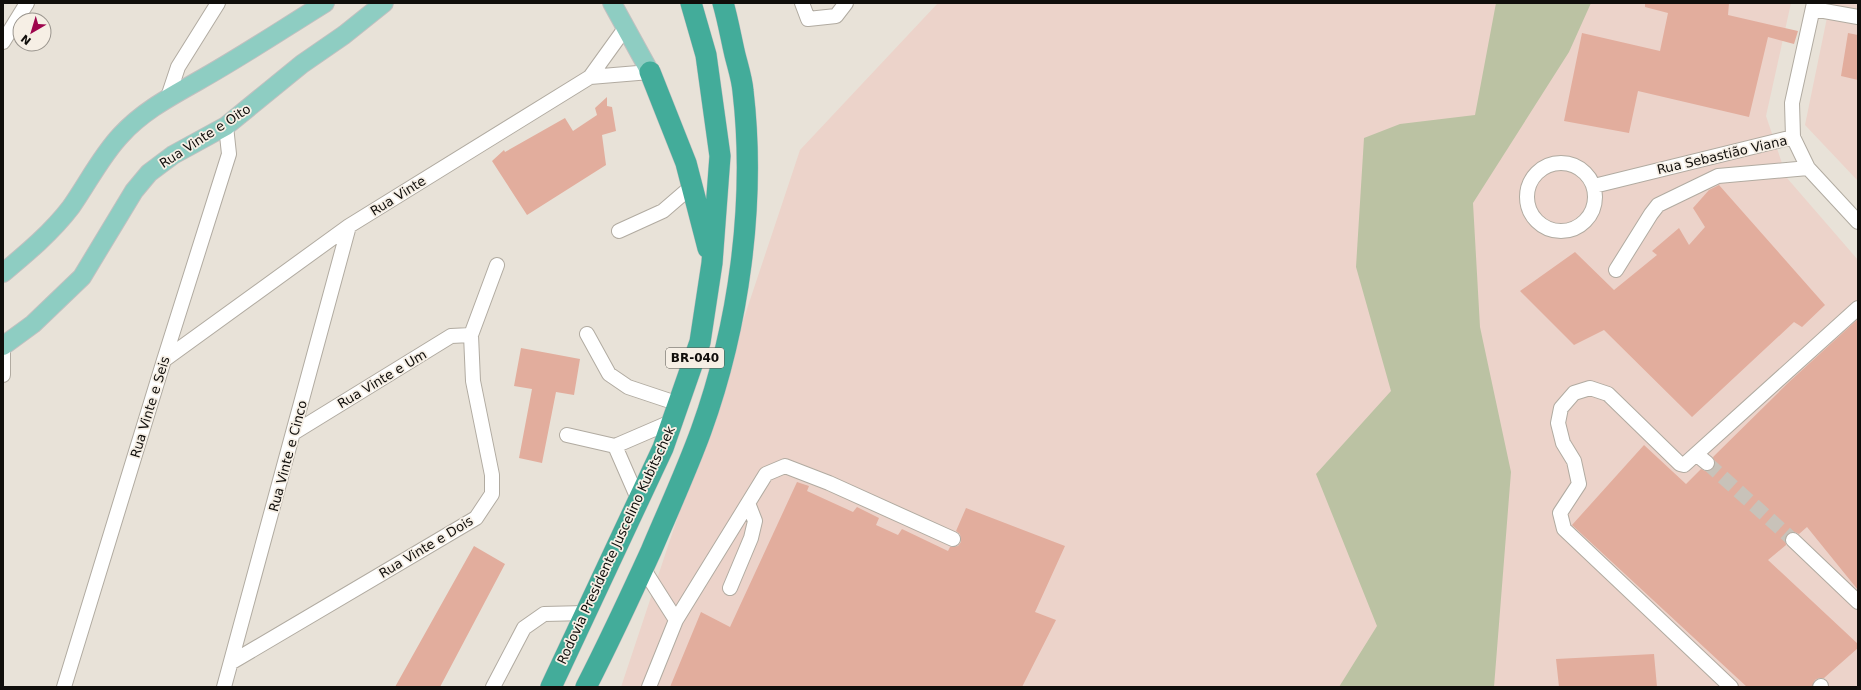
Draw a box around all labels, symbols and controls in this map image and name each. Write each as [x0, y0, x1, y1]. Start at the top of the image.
north arrow [12, 12, 52, 52]
text: N [19, 32, 34, 47]
street label: Rua Vinte e Oito [157, 101, 253, 171]
street label: Rua Sebastião Viana [1655, 133, 1789, 177]
street label: Rua Vinte [368, 173, 428, 219]
street label: Rua Vinte e Um [335, 347, 429, 411]
road number: BR-040 [666, 348, 724, 368]
street label: Rua Vinte e Seis [127, 354, 173, 460]
street label: Rua Vinte e Cinco [266, 399, 310, 513]
street label: Rodovia Presidente Juscelino Kubitschek [554, 423, 678, 666]
street label: Rua Vinte e Dois [376, 513, 476, 581]

